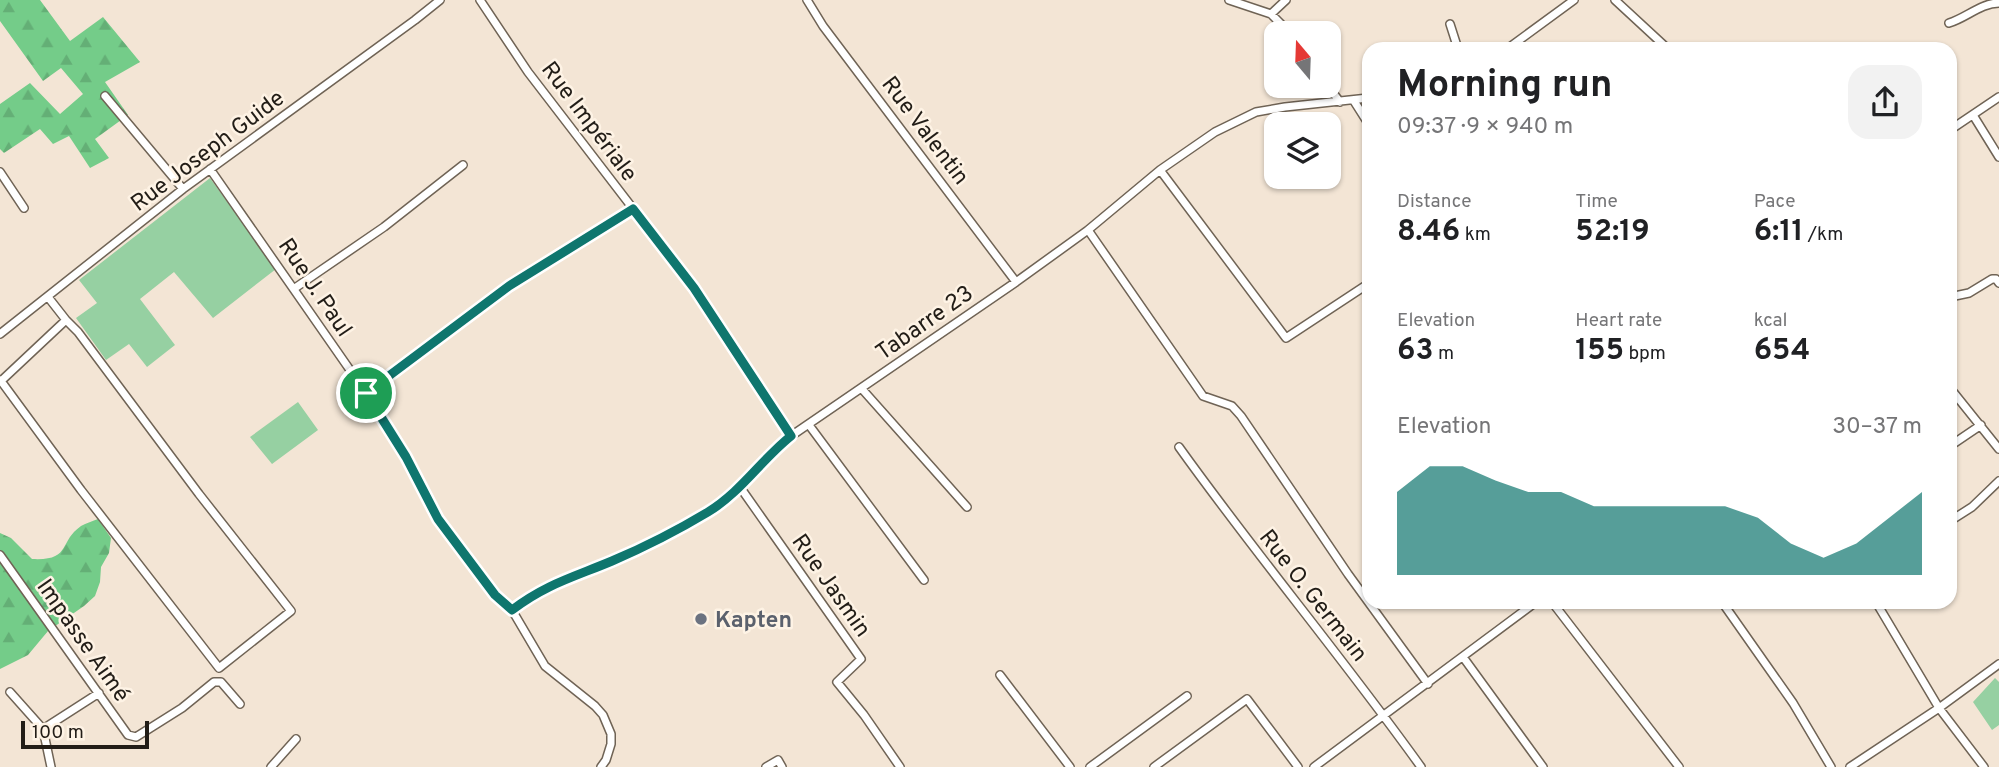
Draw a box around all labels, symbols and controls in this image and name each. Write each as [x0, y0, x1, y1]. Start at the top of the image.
north arrow [1264, 21, 1340, 98]
map controls [1264, 21, 1341, 189]
street label: Rue Impériale [533, 57, 643, 188]
text: Morning run [1397, 62, 1613, 111]
button: share [1848, 65, 1922, 139]
street label: Rue Valentin [874, 72, 974, 191]
street label: Rue Joseph Guide [126, 85, 291, 219]
button: layers [1264, 112, 1341, 189]
text: 09:37 · 9 × 940 m [1397, 113, 1573, 142]
text: Distance [1397, 190, 1472, 214]
text: Time [1575, 190, 1618, 214]
text: Pace [1754, 190, 1795, 214]
text: 8.46 [1397, 214, 1460, 251]
text: 52:19 [1575, 214, 1650, 251]
text: 6:11 [1754, 214, 1803, 251]
text: km [1460, 223, 1491, 247]
text: /km [1803, 223, 1843, 247]
street label: Rue J. Paul [270, 233, 358, 343]
street label: Tabarre 23 [871, 280, 980, 368]
text: Elevation [1397, 309, 1475, 333]
text: Heart rate [1575, 309, 1662, 333]
text: kcal [1754, 309, 1787, 333]
text: 63 [1397, 333, 1433, 370]
text: 155 [1575, 333, 1624, 370]
text: 654 [1754, 333, 1810, 370]
text: m [1433, 342, 1454, 366]
text: bpm [1624, 342, 1666, 366]
pin [336, 363, 396, 423]
icon: arrive [347, 374, 385, 412]
text: Elevation [1397, 413, 1492, 442]
text: 30–37 m [1832, 413, 1922, 442]
street label: Rue O. Germain [1251, 525, 1373, 668]
street label: Rue Jasmin [784, 529, 876, 644]
street label: Impasse Aimé [29, 574, 135, 709]
place label: Kapten [715, 607, 792, 636]
marker: Kapten [693, 611, 709, 627]
scale bar [21, 718, 149, 750]
text: 100 m [32, 721, 84, 745]

